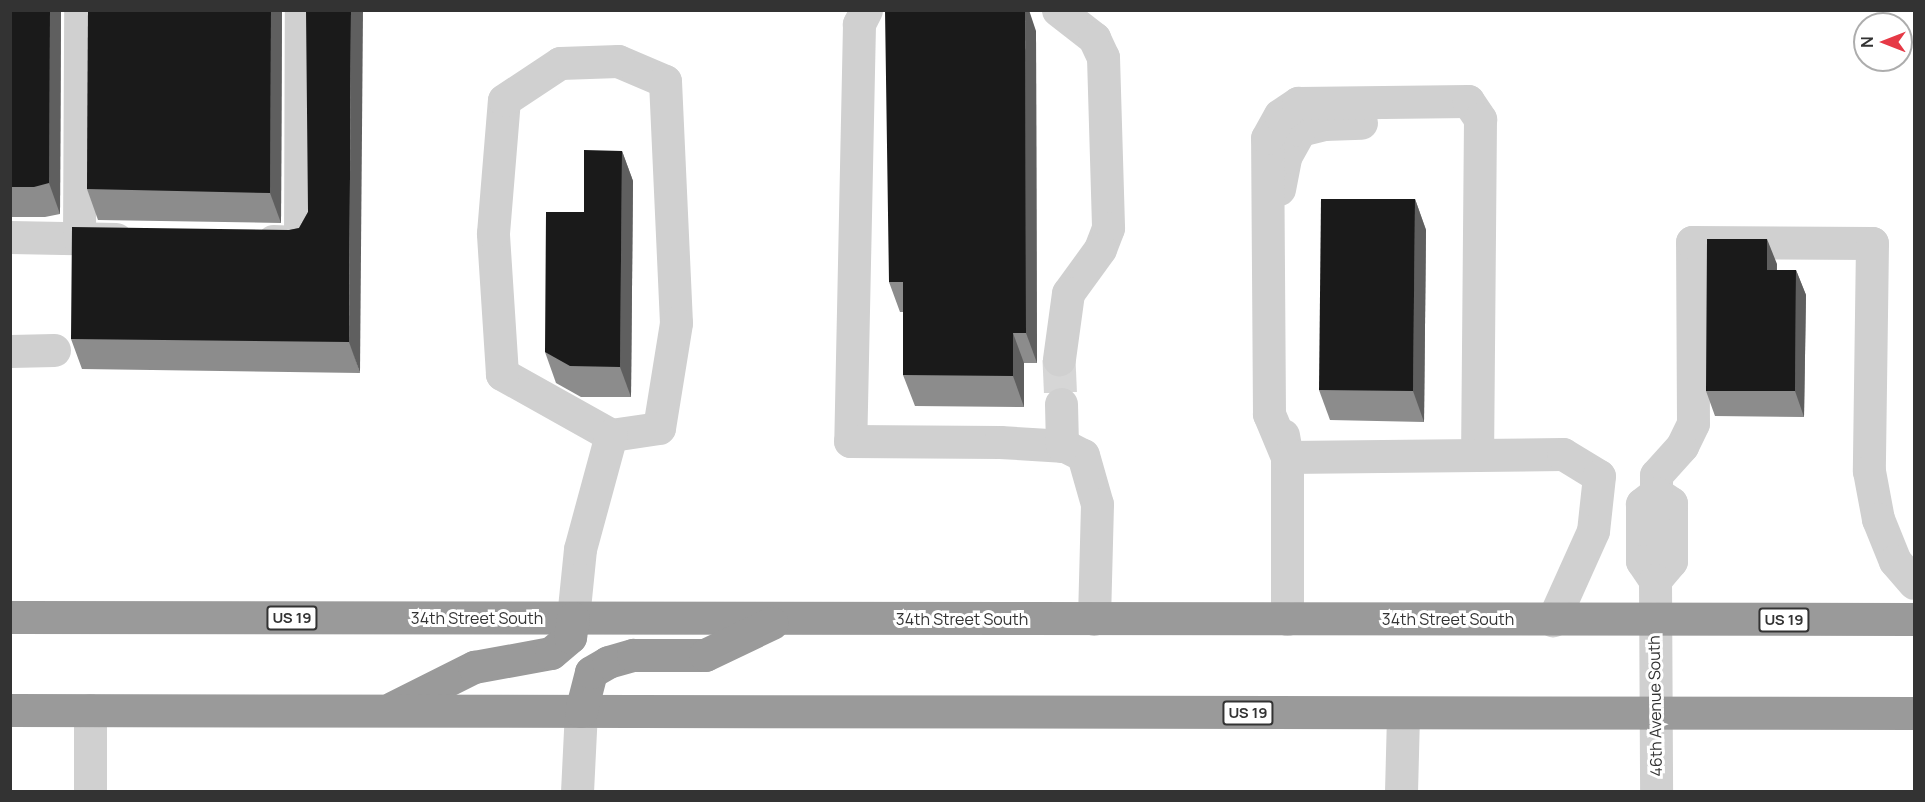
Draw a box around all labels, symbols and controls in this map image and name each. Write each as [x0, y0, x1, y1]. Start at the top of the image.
north arrow [1853, 12, 1913, 72]
text: N [1856, 36, 1878, 48]
road number: US 19 [265, 606, 319, 630]
street label: 34th Street South [411, 608, 543, 628]
road number: US 19 [1757, 608, 1811, 632]
street label: 34th Street South [896, 609, 1028, 629]
street label: 34th Street South [1382, 609, 1514, 629]
street label: 46th Avenue South [1644, 635, 1666, 777]
road number: US 19 [1221, 701, 1275, 725]

